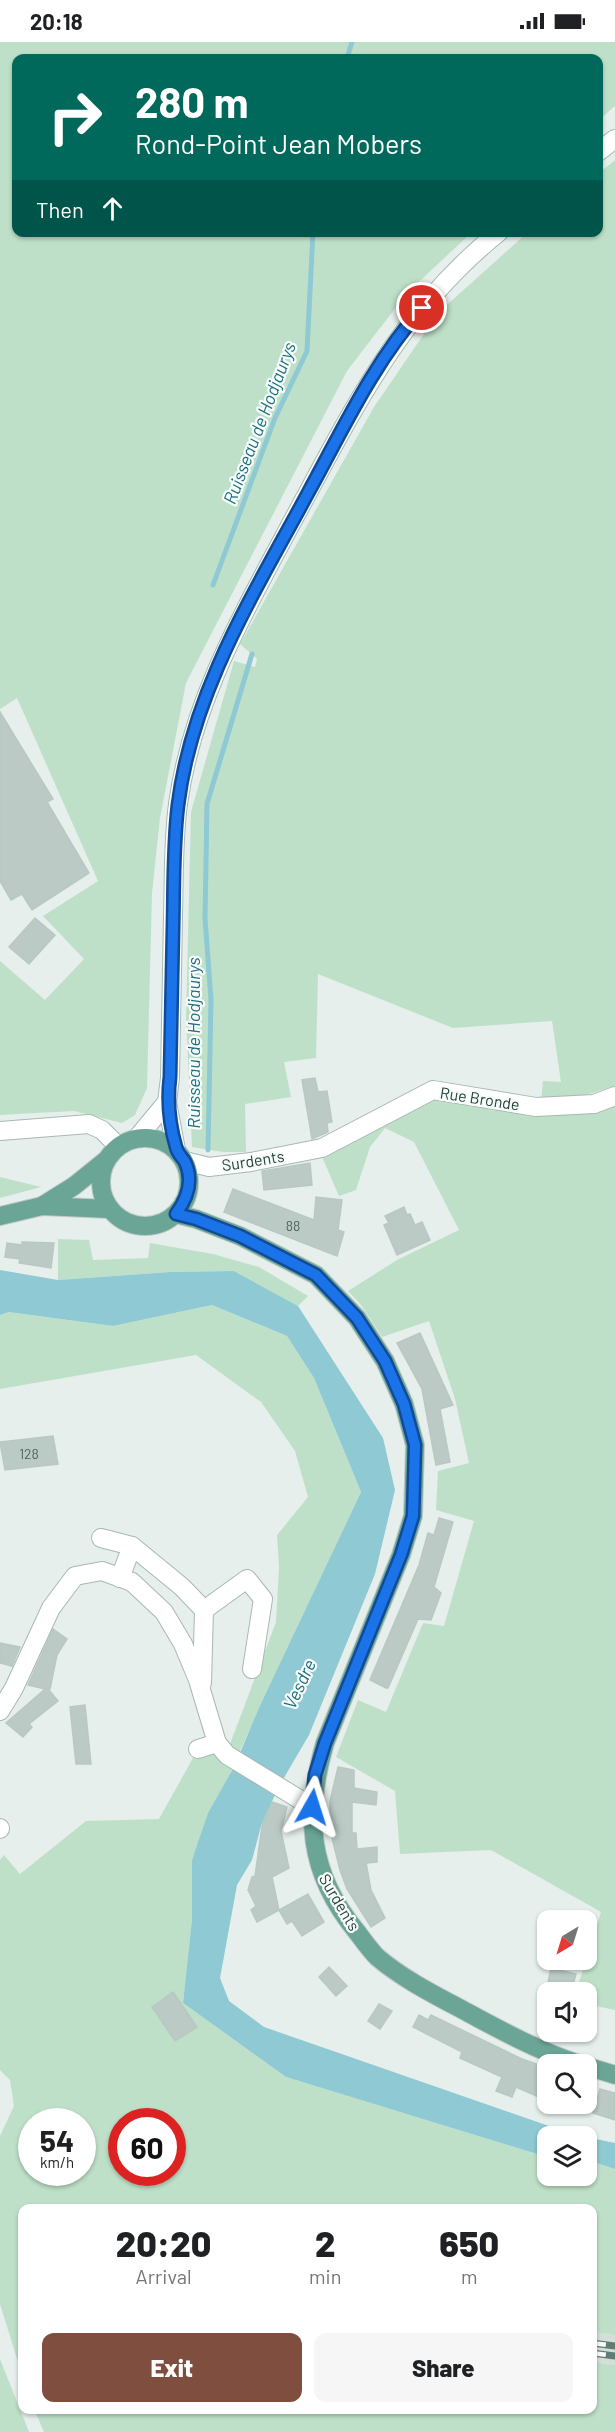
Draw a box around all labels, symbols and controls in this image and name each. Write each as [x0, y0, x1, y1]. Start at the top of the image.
text: 20:18 [30, 8, 83, 34]
text: 280 m [135, 76, 249, 126]
icon: right [36, 78, 114, 156]
text: Rond-Point Jean Mobers [135, 127, 422, 159]
icon: ahead [96, 192, 129, 225]
text: Then [36, 196, 84, 222]
pin [396, 282, 447, 333]
icon: arrive [405, 291, 438, 324]
water label: Ruisseau de Hodjaurys [218, 339, 300, 507]
water label: Ruisseau de Hodjaurys [182, 957, 204, 1129]
street label: Rue Bronde [439, 1082, 521, 1114]
street label: Surdents [220, 1146, 286, 1174]
house number: 88 [286, 1217, 300, 1234]
house number: 128 [19, 1445, 39, 1462]
water label: Vesdre [278, 1656, 320, 1712]
position arrow [280, 1775, 344, 1839]
street label: Surdents [316, 1870, 364, 1934]
north arrow [537, 1910, 597, 1970]
map controls [537, 1910, 597, 2186]
button: sound [537, 1982, 597, 2042]
button: search [537, 2054, 597, 2114]
speed limit sign: 60 [108, 2108, 186, 2186]
text: 54 [40, 2122, 74, 2158]
button: layers [537, 2126, 597, 2186]
text: km/h [40, 2153, 74, 2171]
text: 20:20 [116, 2221, 211, 2264]
text: 2 [315, 2221, 336, 2264]
text: 650 [439, 2221, 499, 2264]
text: Arrival [136, 2264, 191, 2288]
text: min [309, 2264, 341, 2288]
text: m [461, 2264, 478, 2288]
button: Exit [42, 2333, 302, 2402]
button: Share [314, 2333, 573, 2402]

